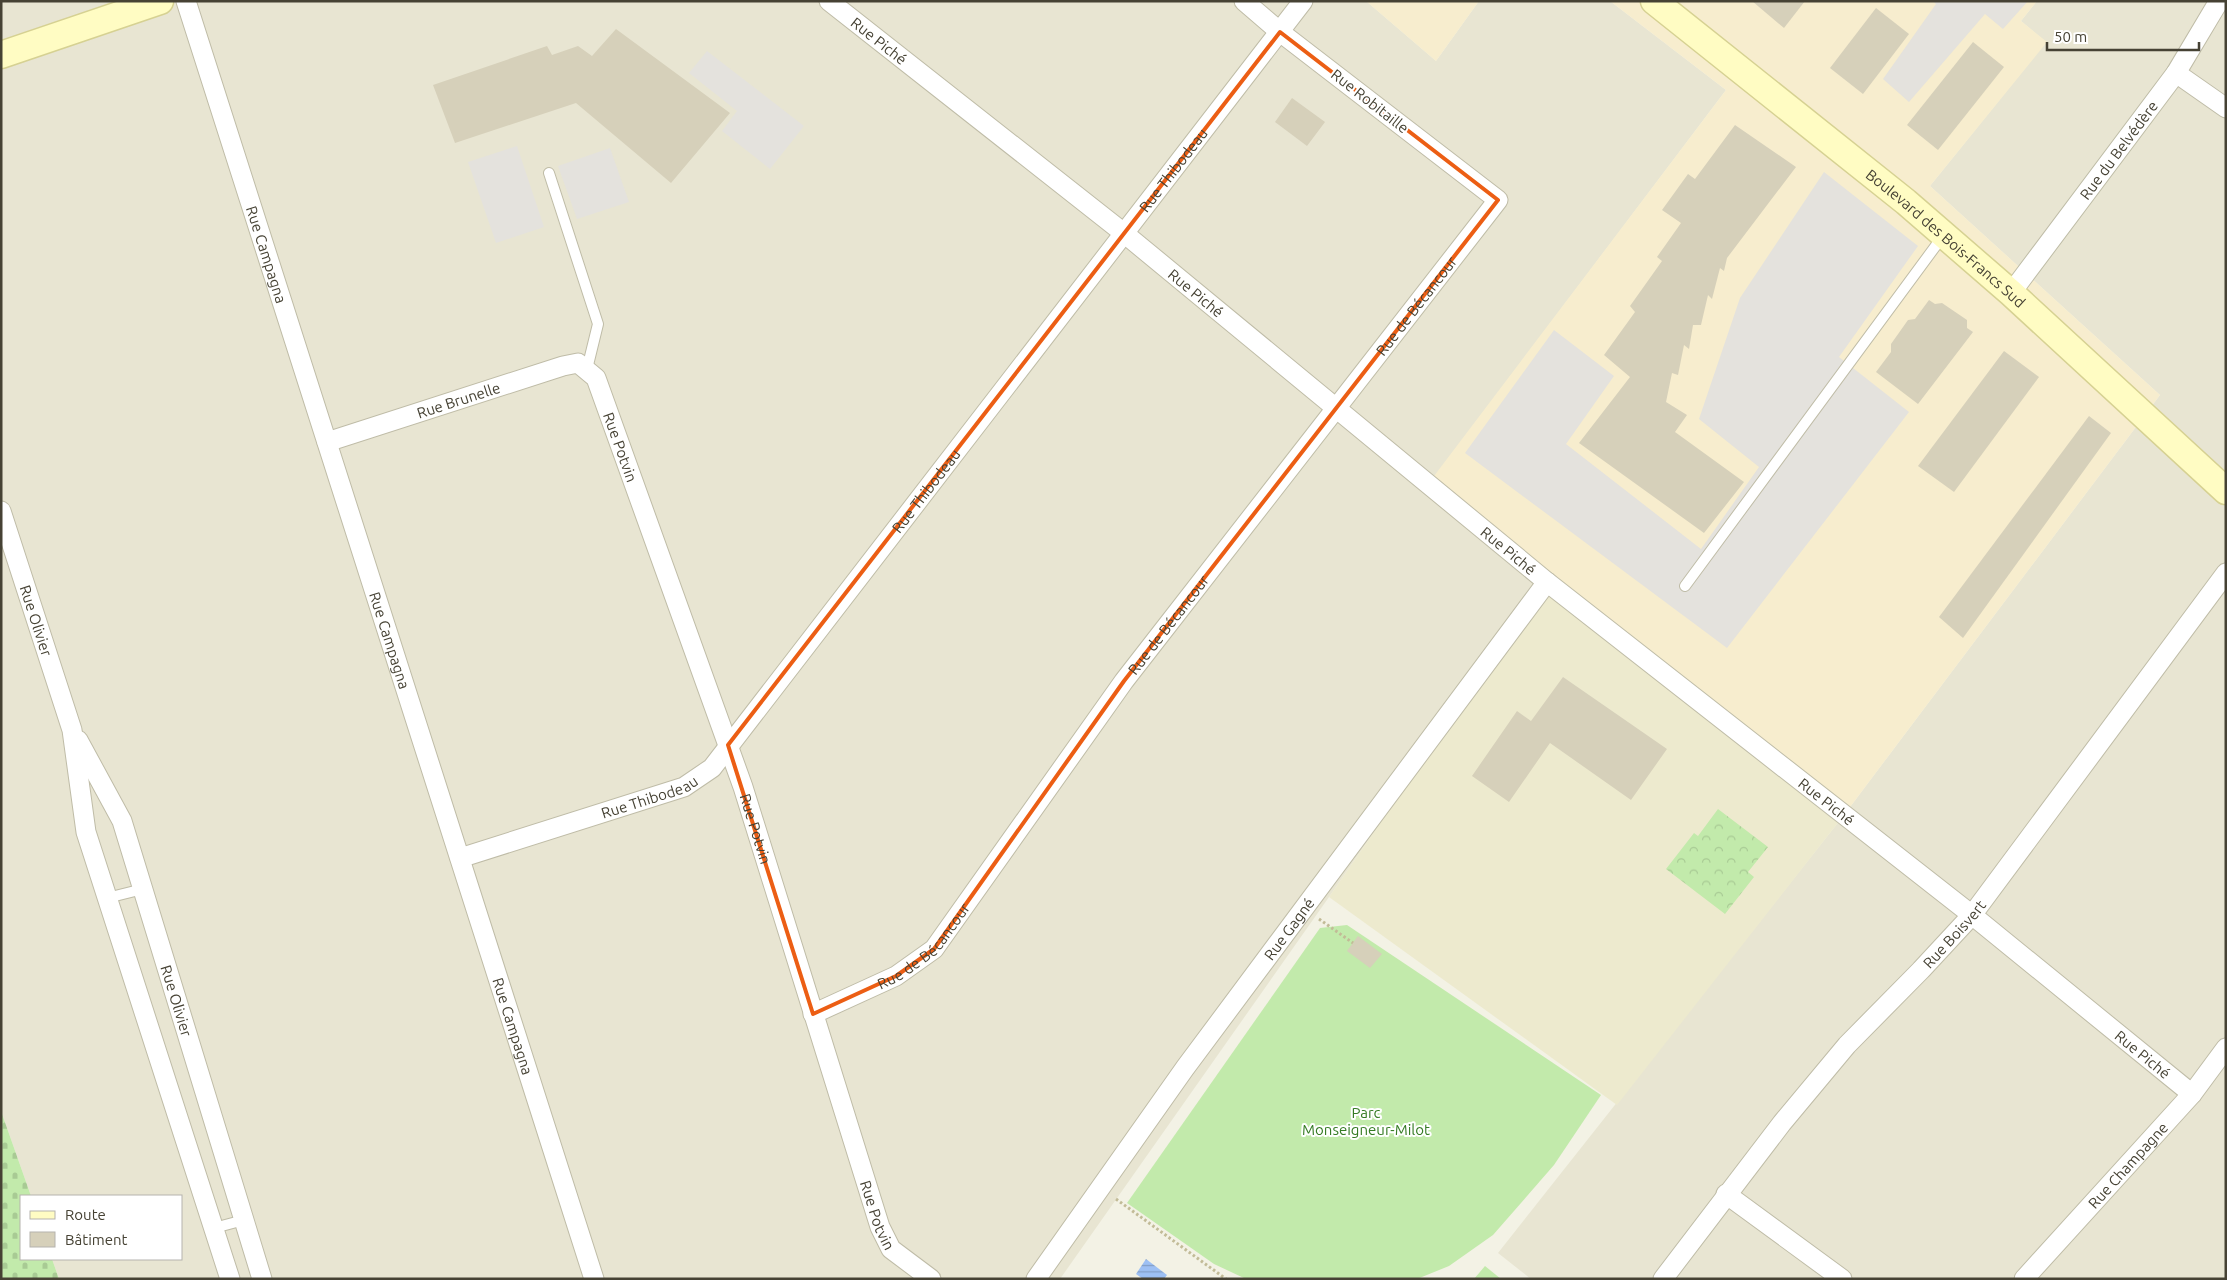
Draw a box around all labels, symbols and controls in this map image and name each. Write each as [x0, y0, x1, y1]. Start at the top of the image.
street label: Rue Piché [848, 13, 911, 68]
scale bar [2047, 20, 2200, 52]
text: 50 m [2054, 28, 2087, 45]
street label: Rue Robitaille [1328, 66, 1412, 136]
street label: Rue du Belvédère [2076, 97, 2161, 202]
street label: Rue Thibodeau [1135, 125, 1211, 215]
street label: Boulevard des Bois-Francs Sud [1863, 165, 2029, 310]
street label: Rue Campagna [243, 204, 290, 305]
street label: Rue de Bécancour [1372, 252, 1460, 359]
street label: Rue Piché [1165, 265, 1227, 320]
street label: Rue Brunelle [415, 378, 502, 421]
street label: Rue Potvin [601, 410, 641, 484]
street label: Rue Thibodeau [888, 445, 963, 536]
street label: Rue Piché [1478, 523, 1540, 578]
street label: Rue de Bécancour [1124, 571, 1212, 678]
street label: Rue Olivier [17, 583, 56, 658]
street label: Rue Campagna [367, 590, 414, 691]
street label: Rue Thibodeau [599, 772, 701, 821]
street label: Rue Piché [1795, 774, 1858, 828]
street label: Rue Potvin [737, 791, 775, 866]
street label: Rue Gagné [1260, 894, 1317, 963]
street label: Rue Boisvert [1919, 897, 1989, 971]
street label: Rue de Bécancour [874, 899, 973, 992]
street label: Rue Olivier [158, 963, 196, 1039]
street label: Rue Campagna [490, 975, 537, 1077]
street label: Rue Piché [2112, 1027, 2174, 1082]
park label: Parc Monseigneur-Milot [1302, 1104, 1430, 1138]
street label: Rue Champagne [2084, 1119, 2171, 1211]
street label: Rue Potvin [857, 1178, 898, 1252]
legend [20, 1195, 182, 1260]
text: Route [65, 1206, 106, 1223]
text: Bâtiment [65, 1231, 128, 1248]

